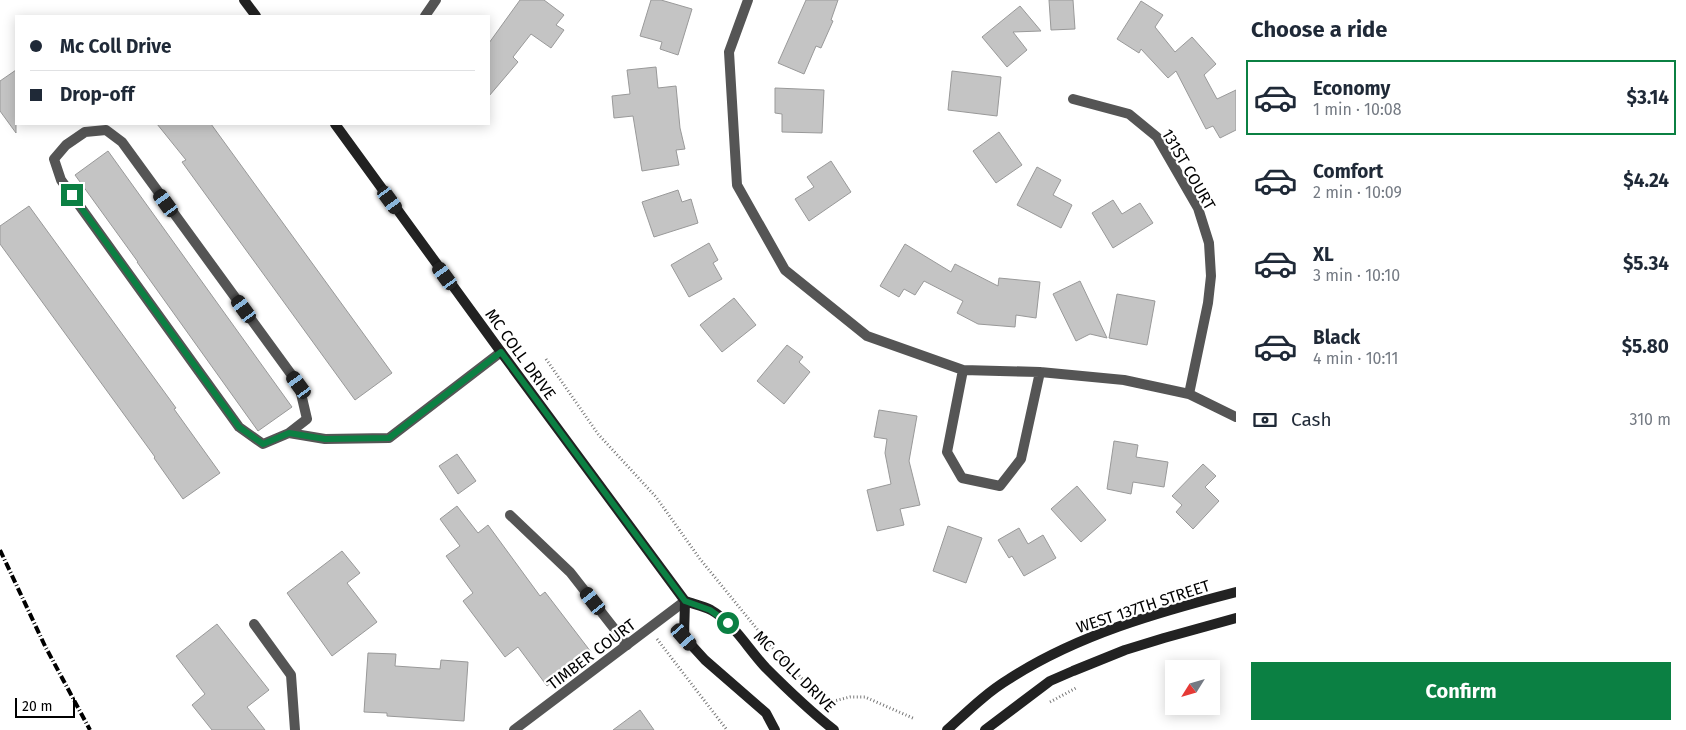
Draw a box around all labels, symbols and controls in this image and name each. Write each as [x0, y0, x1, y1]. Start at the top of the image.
text: Choose a ride [1251, 16, 1387, 43]
text: Mc Coll Drive [60, 35, 171, 58]
icon: car [1253, 75, 1298, 120]
text: Economy [1313, 77, 1390, 100]
text: Drop-off [60, 83, 134, 106]
text: $3.14 [1626, 86, 1669, 109]
text: 1 min · 10:08 [1313, 100, 1402, 119]
street label: 131ST COURT [1158, 125, 1220, 214]
icon: car [1253, 158, 1298, 203]
text: Comfort [1313, 160, 1383, 183]
text: $4.24 [1623, 169, 1669, 192]
car [375, 183, 404, 217]
text: 2 min · 10:09 [1313, 183, 1402, 202]
route end [61, 184, 83, 206]
car [151, 186, 180, 220]
icon: car [1253, 241, 1298, 286]
text: XL [1313, 243, 1334, 266]
text: $5.34 [1623, 252, 1669, 275]
car [430, 259, 459, 293]
text: 3 min · 10:10 [1313, 266, 1400, 285]
car [229, 292, 258, 326]
street label: MC COLL DRIVE [481, 305, 560, 403]
icon: car [1253, 324, 1298, 369]
text: Black [1313, 326, 1360, 349]
text: $5.80 [1622, 335, 1669, 358]
text: 4 min · 10:11 [1313, 349, 1398, 368]
car [284, 368, 313, 402]
icon: cash [1251, 406, 1279, 434]
text: Cash [1291, 408, 1332, 431]
text: 310 m [1630, 410, 1671, 429]
street label: WEST 137TH STREET [1074, 576, 1213, 637]
car [577, 585, 608, 617]
route start [717, 612, 739, 634]
street label: TIMBER COURT [543, 615, 640, 694]
car [668, 621, 699, 653]
street label: MC COLL DRIVE [750, 627, 839, 716]
north arrow [1165, 660, 1220, 715]
map controls [1165, 660, 1220, 715]
button: Confirm [1251, 662, 1671, 720]
scale bar [15, 695, 75, 718]
text: 20 m [22, 698, 52, 715]

